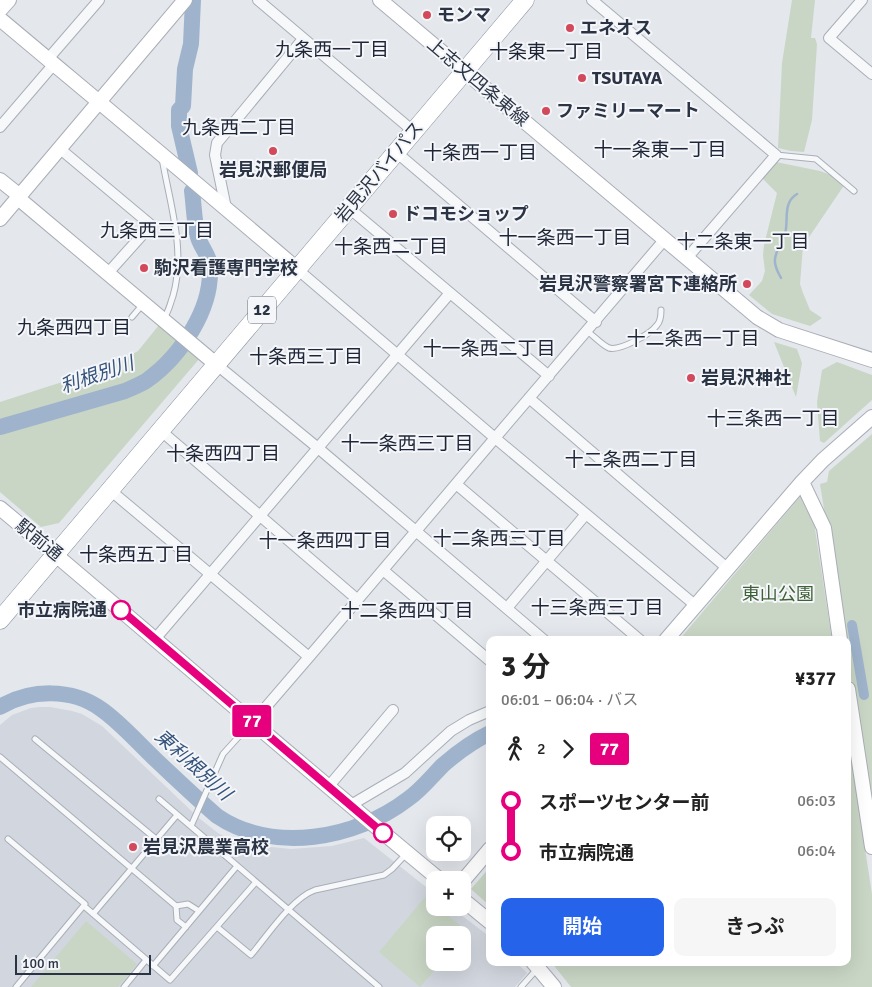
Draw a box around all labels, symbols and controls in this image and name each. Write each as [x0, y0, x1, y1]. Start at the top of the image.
place label: モンマ [437, 4, 491, 26]
marker: モンマ [421, 9, 433, 21]
place label: エネオス [580, 17, 652, 39]
marker: エネオス [564, 22, 576, 34]
street label: 上志文四条東線 [423, 33, 533, 131]
district label: 九条西一丁目 [275, 38, 389, 62]
district label: 十条東一丁目 [489, 40, 603, 64]
place label: TSUTAYA [592, 67, 663, 89]
marker: TSUTAYA [576, 72, 588, 84]
place label: ファミリーマート [556, 100, 700, 122]
marker: ファミリーマート [540, 105, 552, 117]
district label: 九条西二丁目 [182, 116, 296, 140]
street label: 岩見沢バイパス [330, 117, 428, 227]
district label: 十一条東一丁目 [593, 138, 727, 162]
district label: 十条西一丁目 [423, 141, 537, 165]
marker: 岩見沢郵便局 [267, 145, 279, 157]
place label: 岩見沢郵便局 [219, 159, 327, 181]
place label: ドコモショップ [403, 203, 529, 225]
marker: ドコモショップ [387, 208, 399, 220]
district label: 九条西三丁目 [100, 219, 214, 243]
district label: 十一条西一丁目 [498, 226, 632, 250]
district label: 十二条東一丁目 [676, 230, 810, 254]
district label: 十条西二丁目 [334, 235, 448, 259]
place label: 駒沢看護専門学校 [154, 257, 298, 279]
marker: 駒沢看護専門学校 [138, 262, 150, 274]
place label: 岩見沢警察署宮下連絡所 [539, 273, 737, 295]
marker: 岩見沢警察署宮下連絡所 [741, 278, 753, 290]
road number: 12 [248, 296, 276, 324]
district label: 九条西四丁目 [17, 316, 131, 340]
district label: 十二条西一丁目 [626, 327, 760, 351]
district label: 十一条西二丁目 [422, 337, 556, 361]
district label: 十条西三丁目 [249, 345, 363, 369]
water label: 利根別川 [57, 351, 139, 399]
place label: 岩見沢神社 [701, 367, 791, 389]
marker: 岩見沢神社 [685, 372, 697, 384]
district label: 十三条西一丁目 [706, 407, 840, 431]
district label: 十一条西三丁目 [340, 432, 474, 456]
district label: 十条西四丁目 [166, 442, 280, 466]
district label: 十二条西二丁目 [564, 448, 698, 472]
street label: 駅前通 [11, 514, 67, 566]
district label: 十二条西三丁目 [432, 527, 566, 551]
district label: 十一条西四丁目 [258, 529, 392, 553]
district label: 十条西五丁目 [79, 543, 193, 567]
park label: 東山公園 [742, 583, 814, 605]
district label: 十三条西三丁目 [530, 596, 664, 620]
place label: 市立病院通 [17, 599, 107, 621]
district label: 十二条西四丁目 [340, 599, 474, 623]
marker: 市立病院通 [111, 600, 131, 620]
text: 3 分 [501, 650, 550, 684]
text: ¥377 [795, 667, 836, 691]
text: 06:01 – 06:04 · バス [501, 690, 638, 710]
line badge: 77 [230, 705, 274, 737]
text: 77 [242, 710, 262, 732]
water label: 東利根別川 [150, 724, 238, 807]
icon: walk [501, 735, 529, 763]
icon: forward [554, 735, 582, 763]
text: 77 [600, 738, 619, 760]
text: 2 [537, 739, 546, 759]
text: スポーツセンター前 [539, 791, 710, 815]
text: 06:03 [797, 791, 836, 811]
map controls [426, 816, 471, 971]
button: locate [426, 816, 471, 861]
unlabelled marker [373, 823, 393, 843]
place label: 岩見沢農業高校 [143, 836, 269, 858]
marker: 岩見沢農業高校 [127, 841, 139, 853]
text: 市立病院通 [539, 841, 634, 865]
text: 06:04 [797, 841, 836, 861]
button: + [426, 871, 471, 916]
button: 開始 [501, 898, 664, 956]
button: きっぷ [674, 898, 836, 956]
button: − [426, 926, 471, 971]
scale bar [15, 952, 151, 975]
text: 100 m [22, 955, 59, 972]

